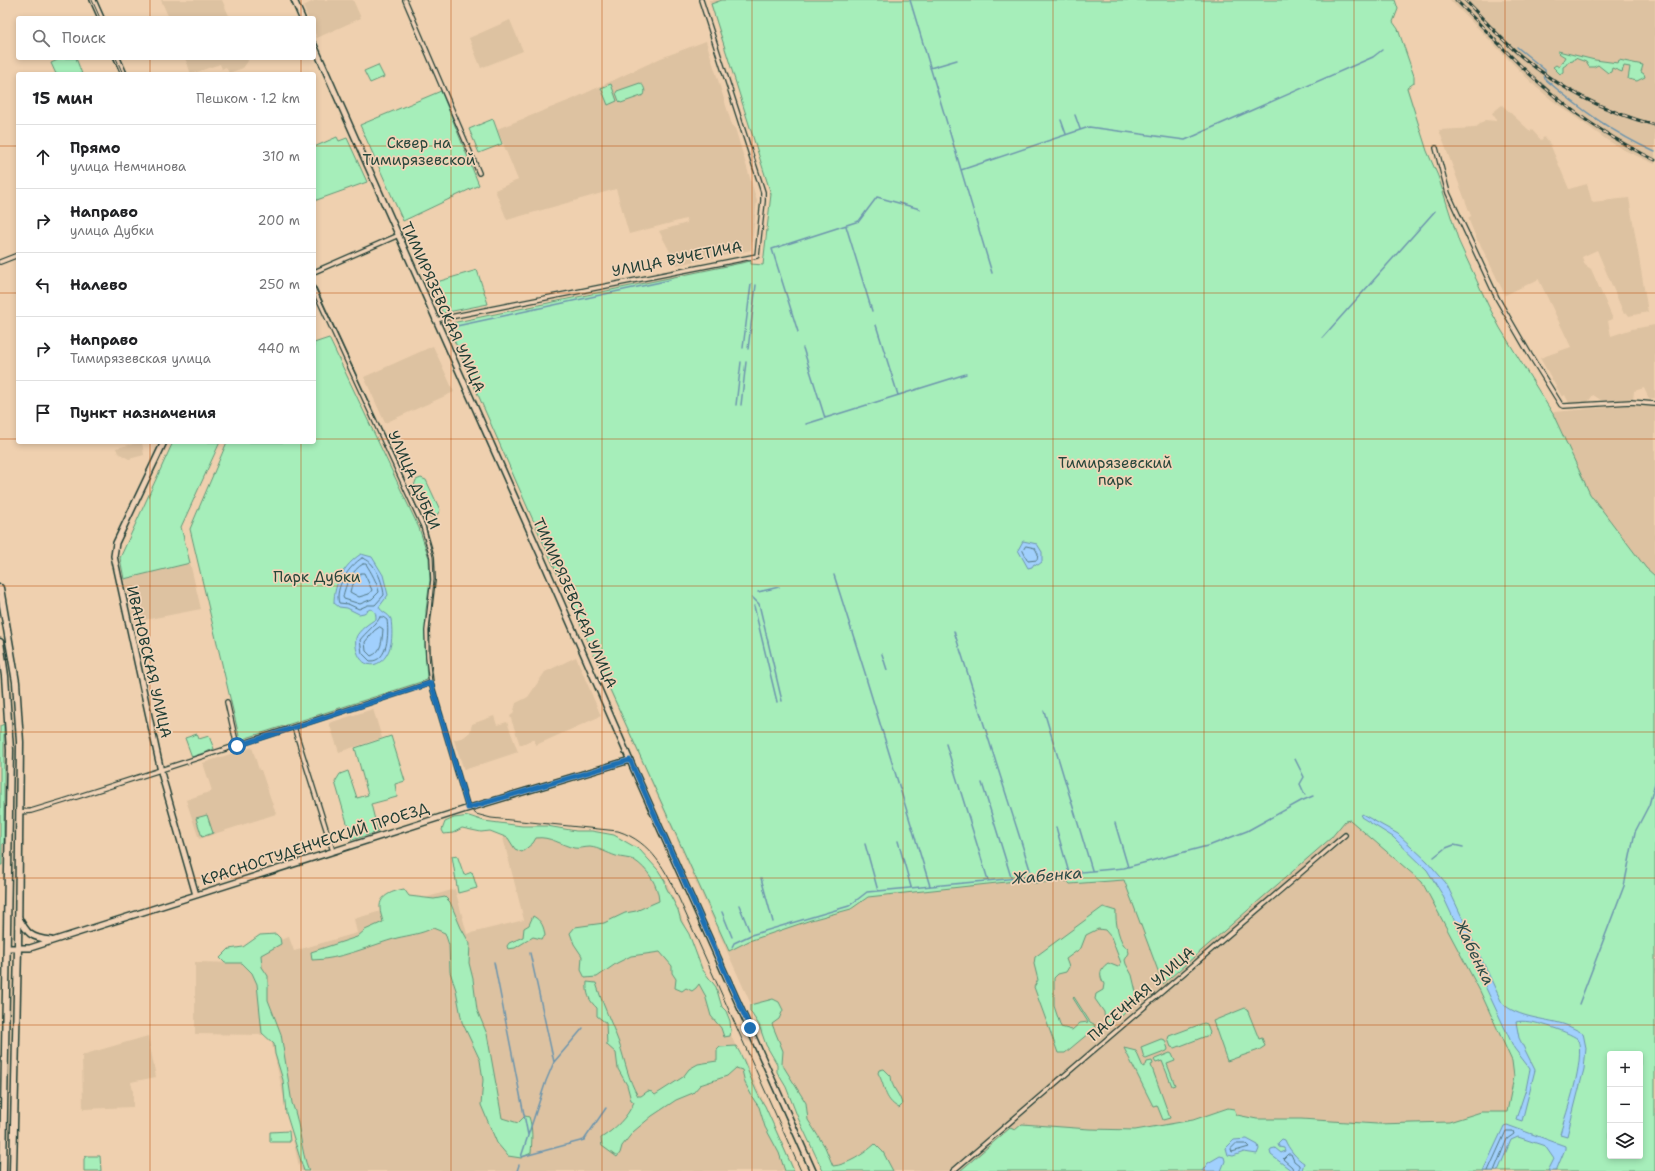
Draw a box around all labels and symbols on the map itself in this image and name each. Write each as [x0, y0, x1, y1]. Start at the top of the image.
park label: Сквер на Тимирязевской [362, 133, 476, 170]
street label: ТИМИРЯЗЕВСКАЯ УЛИЦА [396, 219, 490, 396]
street label: УЛИЦА ВУЧЕТИЧА [610, 237, 744, 281]
street label: УЛИЦА ДУБКИ [383, 427, 445, 533]
park label: Тимирязевский парк [1058, 453, 1172, 490]
street label: ТИМИРЯЗЕВСКАЯ УЛИЦА [528, 515, 622, 692]
park label: Парк Дубки [273, 567, 361, 587]
street label: ИВАНОВСКАЯ УЛИЦА [122, 584, 176, 740]
route start [228, 737, 246, 755]
street label: КРАСНОСТУДЕНЧЕСКИЙ ПРОЕЗД [198, 797, 432, 890]
water label: Жабенка [1010, 862, 1083, 889]
water label: Жабенка [1449, 915, 1499, 989]
street label: ПАСЕЧНАЯ УЛИЦА [1084, 942, 1199, 1046]
route end [741, 1019, 759, 1037]

